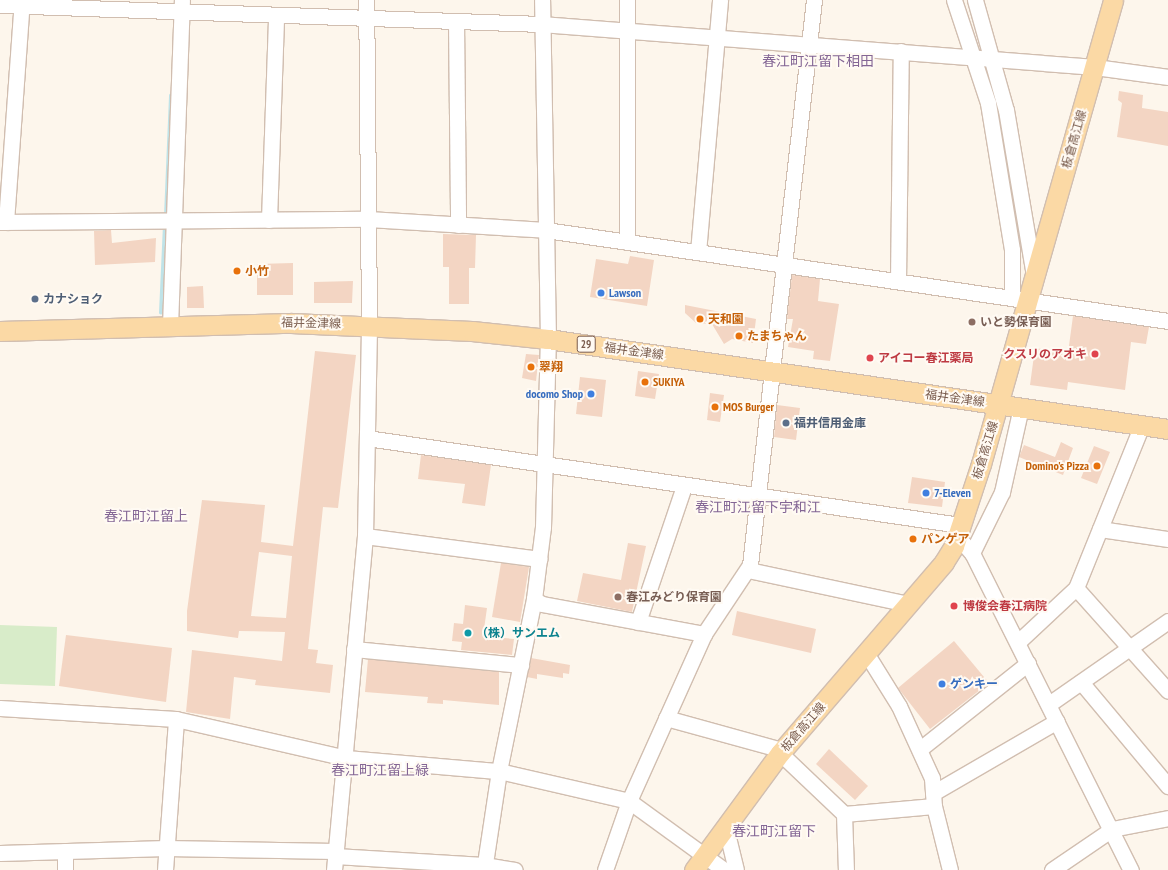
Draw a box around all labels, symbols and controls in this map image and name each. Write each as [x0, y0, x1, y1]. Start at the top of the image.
district label: 春江町江留下相田 [762, 53, 874, 69]
street label: 板倉高江線 [1059, 108, 1089, 170]
place label: 小竹 [245, 264, 269, 278]
marker: 小竹 [232, 266, 242, 276]
place label: Lawson [609, 286, 641, 300]
marker: Lawson [596, 288, 606, 298]
place label: カナショク [43, 292, 103, 306]
marker: カナショク [30, 294, 40, 304]
place label: 天和園 [708, 312, 744, 326]
marker: 天和園 [695, 314, 705, 324]
street label: 福井金津線 [281, 315, 341, 331]
place label: いと勢保育園 [980, 315, 1052, 329]
marker: いと勢保育園 [967, 317, 977, 327]
place label: たまちゃん [747, 329, 807, 343]
marker: たまちゃん [734, 331, 744, 341]
road number: 29 [576, 335, 596, 353]
street label: 福井金津線 [603, 340, 665, 362]
place label: クスリのアオキ [1003, 347, 1087, 361]
marker: クスリのアオキ [1090, 349, 1100, 359]
place label: アイコー春江薬局 [878, 351, 974, 365]
marker: アイコー春江薬局 [865, 353, 875, 363]
place label: 翠翔 [539, 360, 563, 374]
marker: 翠翔 [526, 362, 536, 372]
place label: SUKIYA [653, 375, 685, 389]
marker: SUKIYA [640, 377, 650, 387]
place label: docomo Shop [526, 387, 583, 401]
street label: 福井金津線 [924, 387, 986, 409]
marker: docomo Shop [586, 389, 596, 399]
place label: MOS Burger [723, 400, 774, 414]
marker: MOS Burger [710, 402, 720, 412]
place label: 福井信用金庫 [794, 416, 866, 430]
marker: 福井信用金庫 [781, 418, 791, 428]
street label: 板倉高江線 [969, 419, 1001, 481]
place label: Domino's Pizza [1026, 459, 1089, 473]
marker: Domino's Pizza [1092, 461, 1102, 471]
place label: 7-Eleven [934, 486, 971, 500]
marker: 7-Eleven [921, 488, 931, 498]
district label: 春江町江留下宇和江 [695, 499, 821, 515]
district label: 春江町江留上 [104, 508, 188, 524]
place label: パンゲア [921, 532, 969, 546]
marker: パンゲア [908, 534, 918, 544]
place label: 春江みどり保育園 [626, 590, 722, 604]
marker: 春江みどり保育園 [613, 592, 623, 602]
place label: 博俊会春江病院 [963, 599, 1047, 613]
marker: 博俊会春江病院 [948, 600, 960, 612]
place label: （株）サンエム [476, 626, 560, 640]
marker: （株）サンエム [463, 628, 473, 638]
place label: ゲンキー [950, 677, 998, 691]
marker: ゲンキー [937, 679, 947, 689]
street label: 板倉高江線 [778, 700, 828, 754]
district label: 春江町江留上緑 [331, 762, 429, 778]
district label: 春江町江留下 [732, 823, 816, 839]

